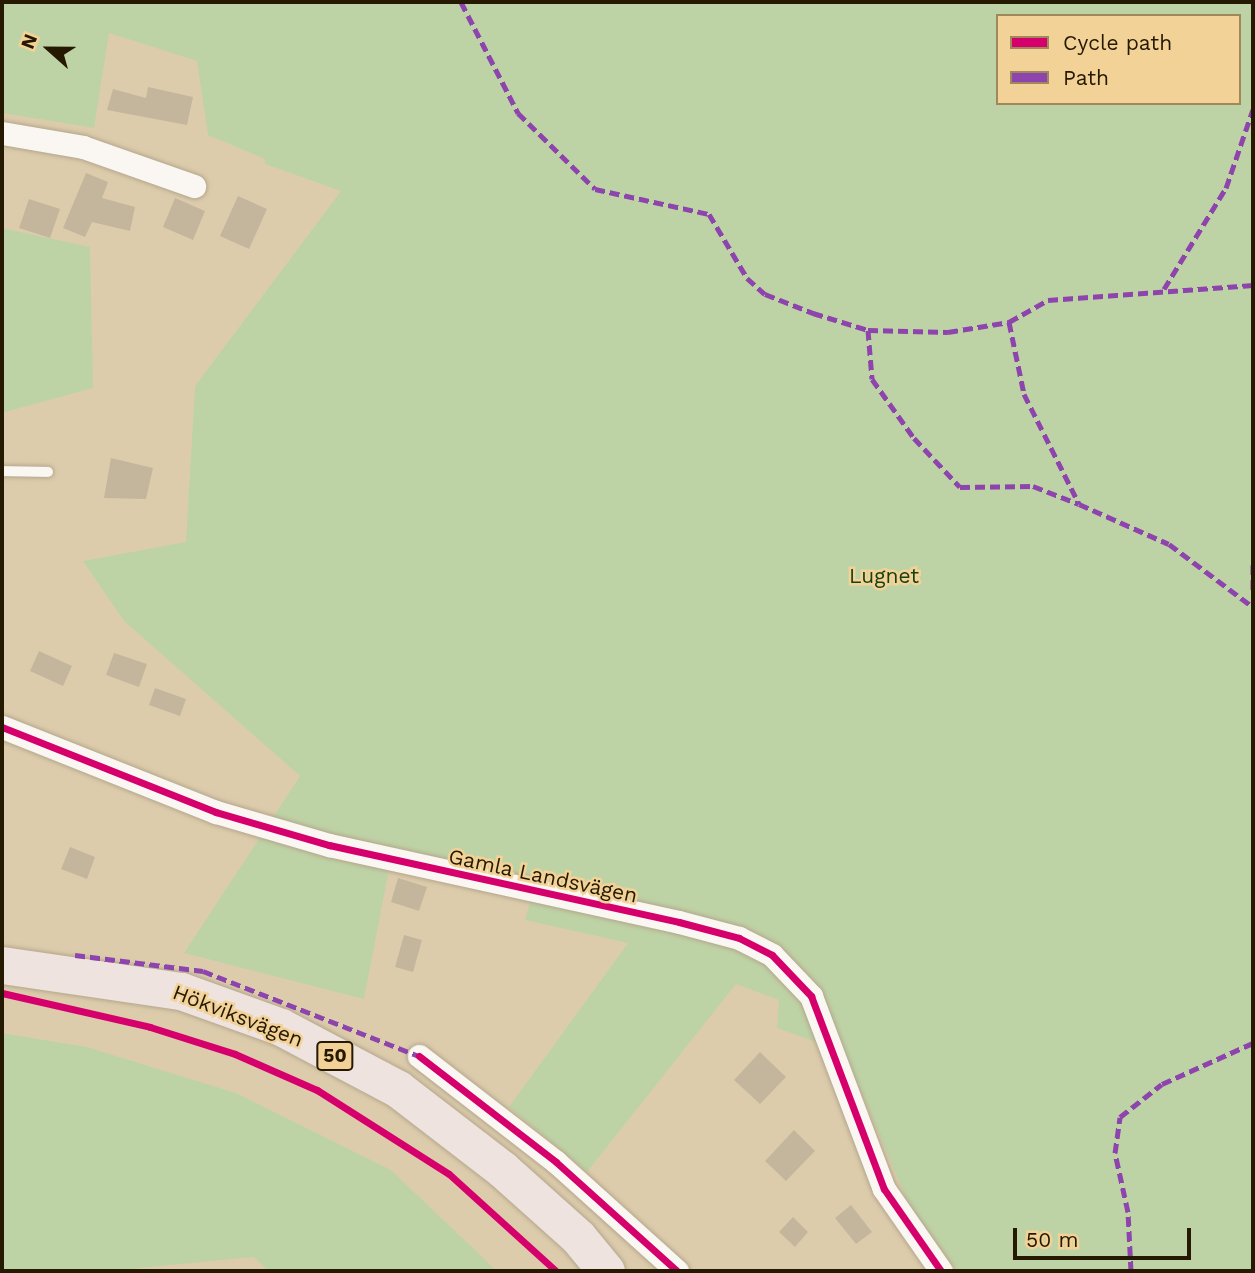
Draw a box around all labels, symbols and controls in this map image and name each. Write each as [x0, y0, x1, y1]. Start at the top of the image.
north arrow [14, 14, 84, 84]
legend [996, 14, 1241, 105]
text: Cycle path [1063, 30, 1172, 55]
text: N [16, 31, 42, 52]
text: Path [1063, 65, 1109, 90]
park label: Lugnet [849, 563, 919, 589]
street label: Gamla Landsvägen [446, 844, 640, 908]
street label: Hökviksvägen [169, 980, 307, 1052]
road number: 50 [316, 1040, 354, 1072]
scale bar [1017, 1214, 1196, 1258]
text: 50 m [1026, 1227, 1078, 1252]

